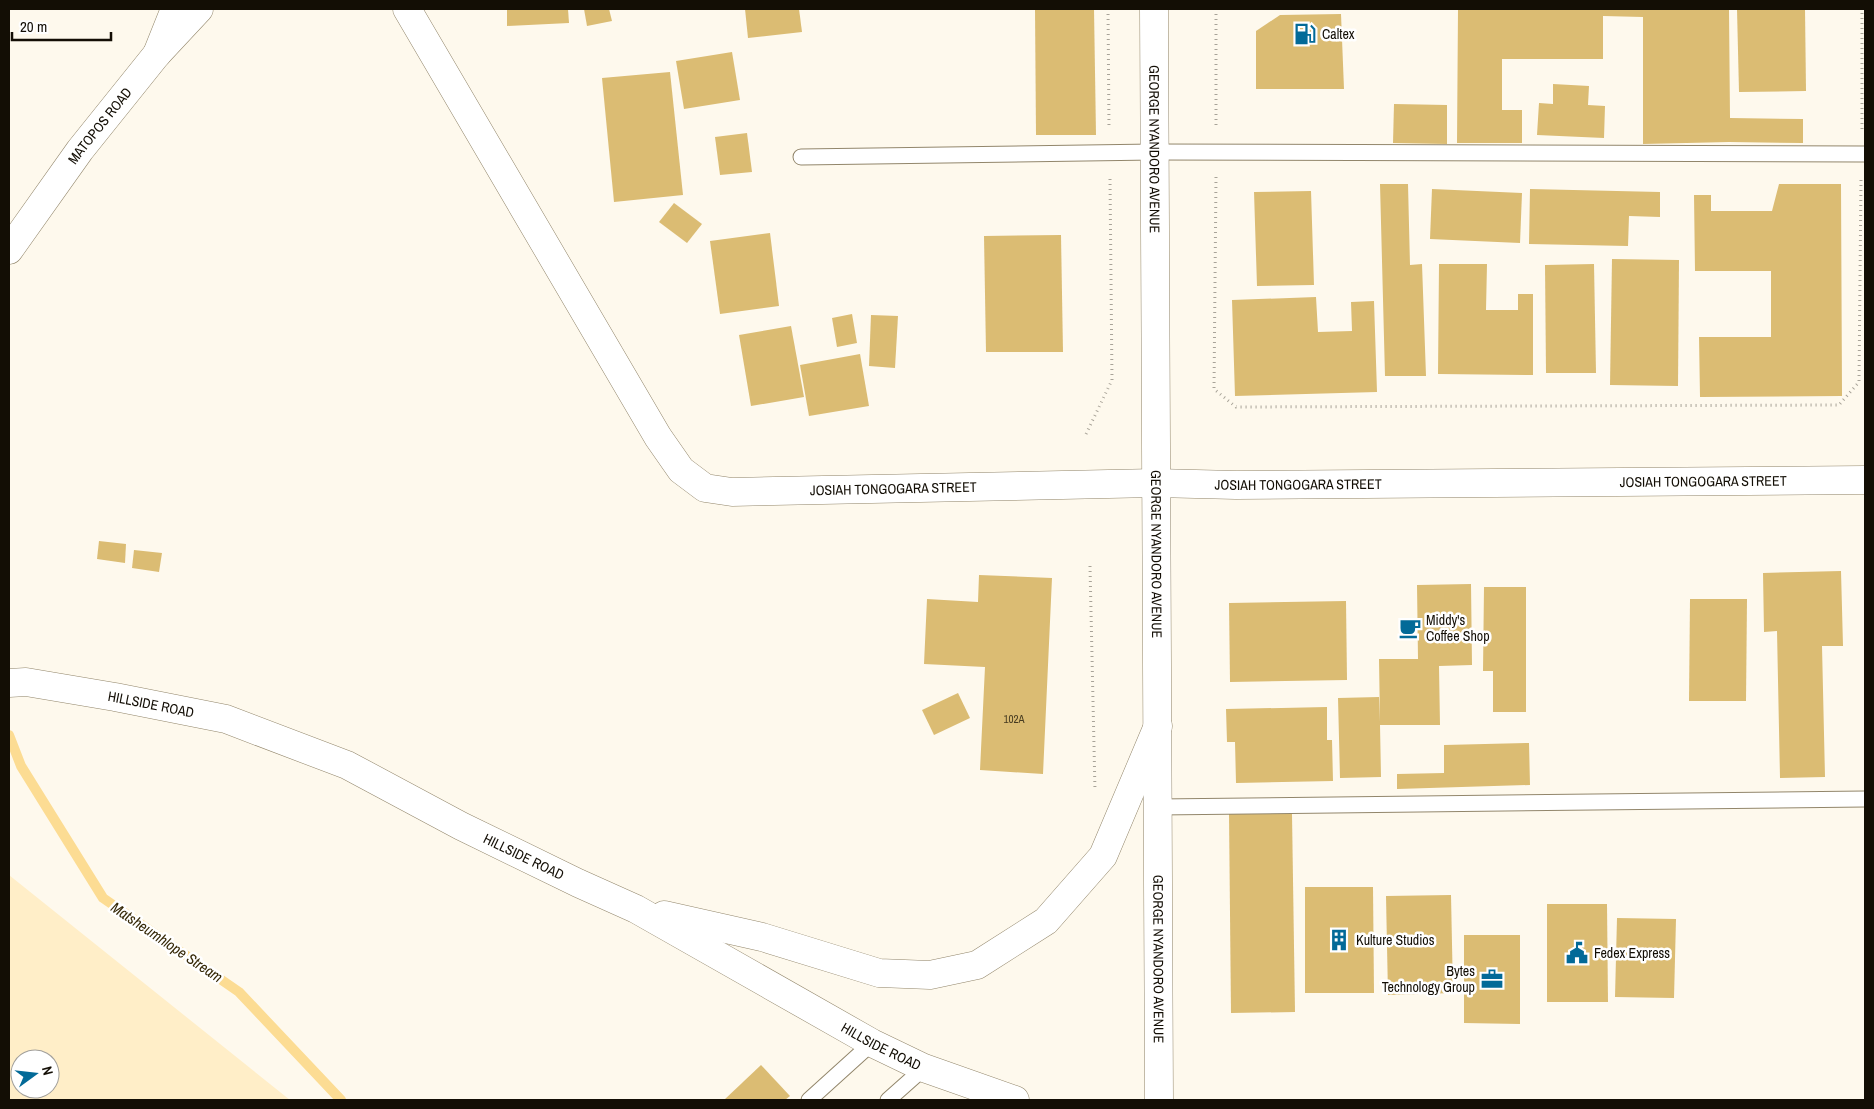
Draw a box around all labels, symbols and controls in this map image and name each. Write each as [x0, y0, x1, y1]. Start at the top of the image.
scale bar [12, 10, 111, 42]
text: 20 m [20, 16, 47, 37]
fuel station icon: Caltex [1292, 21, 1318, 47]
place label: Caltex [1322, 25, 1355, 43]
street label: GEORGE NYANDORO AVENUE [1145, 65, 1164, 233]
street label: MATOPOS ROAD [64, 84, 136, 167]
street label: GEORGE NYANDORO AVENUE [1147, 470, 1166, 638]
street label: JOSIAH TONGOGARA STREET [1620, 472, 1787, 491]
street label: JOSIAH TONGOGARA STREET [1214, 475, 1382, 494]
street label: JOSIAH TONGOGARA STREET [810, 478, 977, 499]
place label: Middy's Coffee Shop [1426, 611, 1490, 645]
cafe icon: Middy's Coffee Shop [1397, 615, 1423, 641]
street label: HILLSIDE ROAD [107, 687, 196, 721]
house number: 102A [1003, 712, 1026, 726]
street label: HILLSIDE ROAD [480, 829, 567, 884]
street label: GEORGE NYANDORO AVENUE [1149, 875, 1168, 1043]
water label: Matsheumhlope Stream [107, 897, 227, 987]
building icon: Kulture Studios [1326, 927, 1352, 953]
place label: Kulture Studios [1356, 931, 1435, 949]
public building icon: Fedex Express [1564, 940, 1590, 966]
place label: Fedex Express [1594, 944, 1670, 962]
place label: Bytes Technology Group [1382, 962, 1475, 996]
office icon: Bytes Technology Group [1479, 966, 1505, 992]
street label: HILLSIDE ROAD [838, 1018, 924, 1074]
north arrow [10, 1049, 60, 1099]
text: N [38, 1064, 57, 1077]

